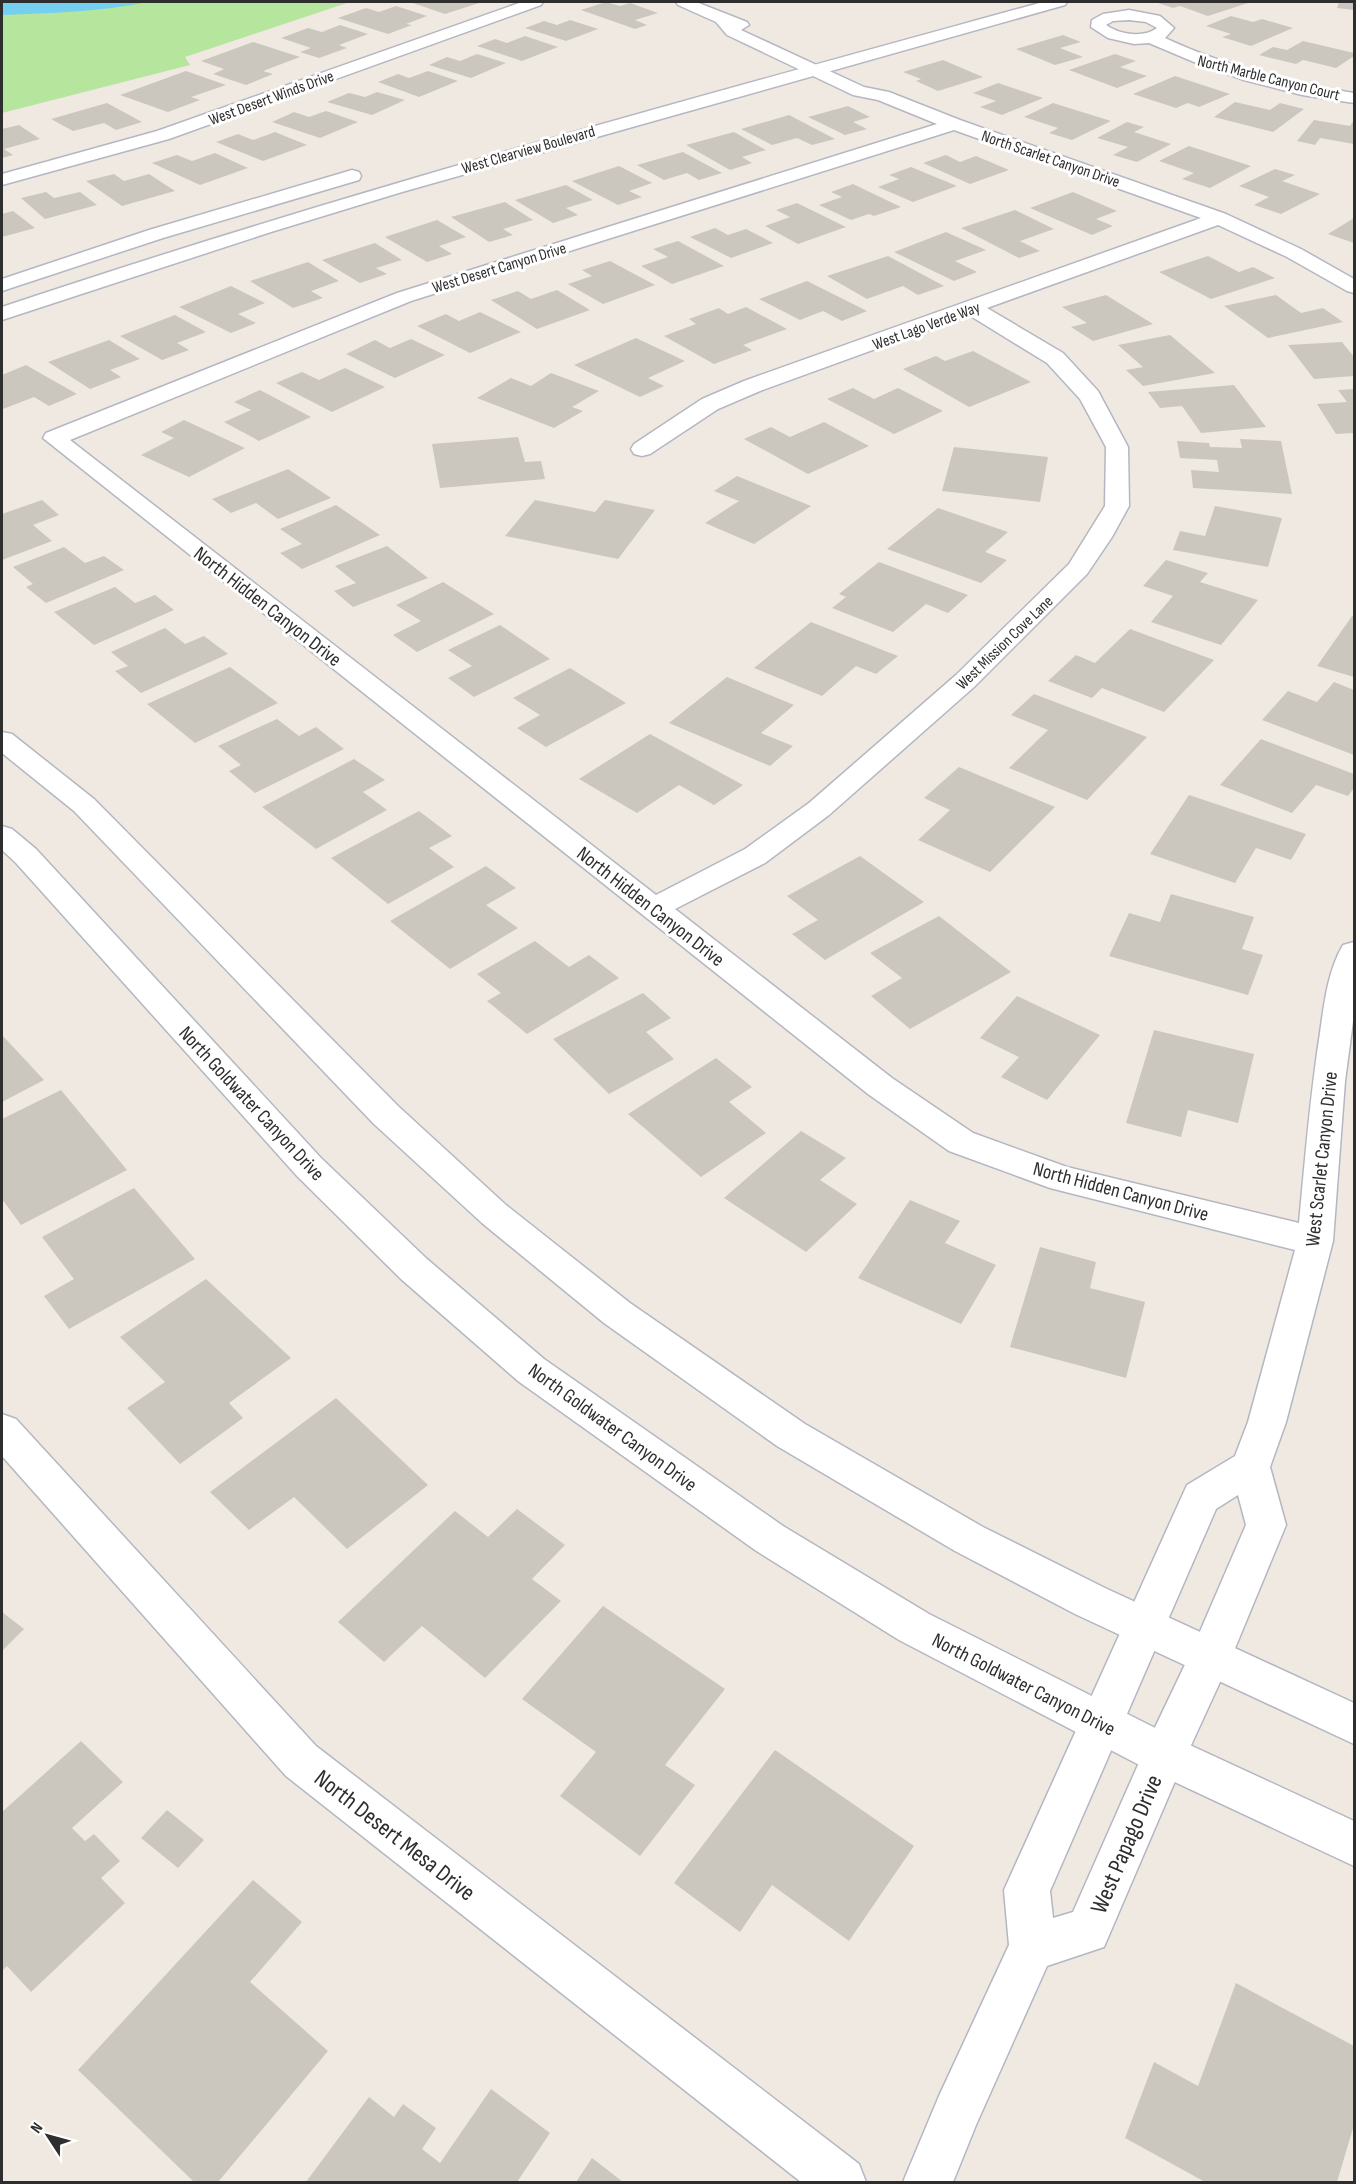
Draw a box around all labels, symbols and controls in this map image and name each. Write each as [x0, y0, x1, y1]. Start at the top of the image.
street label: North Marble Canyon Court [1196, 52, 1342, 105]
street label: West Desert Winds Drive [206, 67, 337, 130]
street label: West Clearview Boulevard [460, 122, 597, 179]
street label: North Scarlet Canyon Drive [979, 127, 1122, 192]
street label: West Desert Canyon Drive [430, 239, 569, 298]
street label: West Lago Verde Way [870, 298, 983, 355]
street label: North Hidden Canyon Drive [189, 542, 346, 672]
street label: West Mission Cove Lane [953, 592, 1057, 694]
street label: North Hidden Canyon Drive [572, 842, 729, 972]
street label: North Goldwater Canyon Drive [173, 1022, 329, 1186]
street label: West Scarlet Canyon Drive [1301, 1070, 1343, 1248]
street label: North Hidden Canyon Drive [1030, 1157, 1211, 1227]
street label: North Goldwater Canyon Drive [524, 1359, 701, 1497]
street label: North Goldwater Canyon Drive [928, 1628, 1119, 1742]
street label: North Desert Mesa Drive [308, 1764, 481, 1907]
street label: West Papago Drive [1084, 1770, 1169, 1918]
north arrow [18, 2106, 78, 2166]
text: N [27, 2119, 47, 2137]

